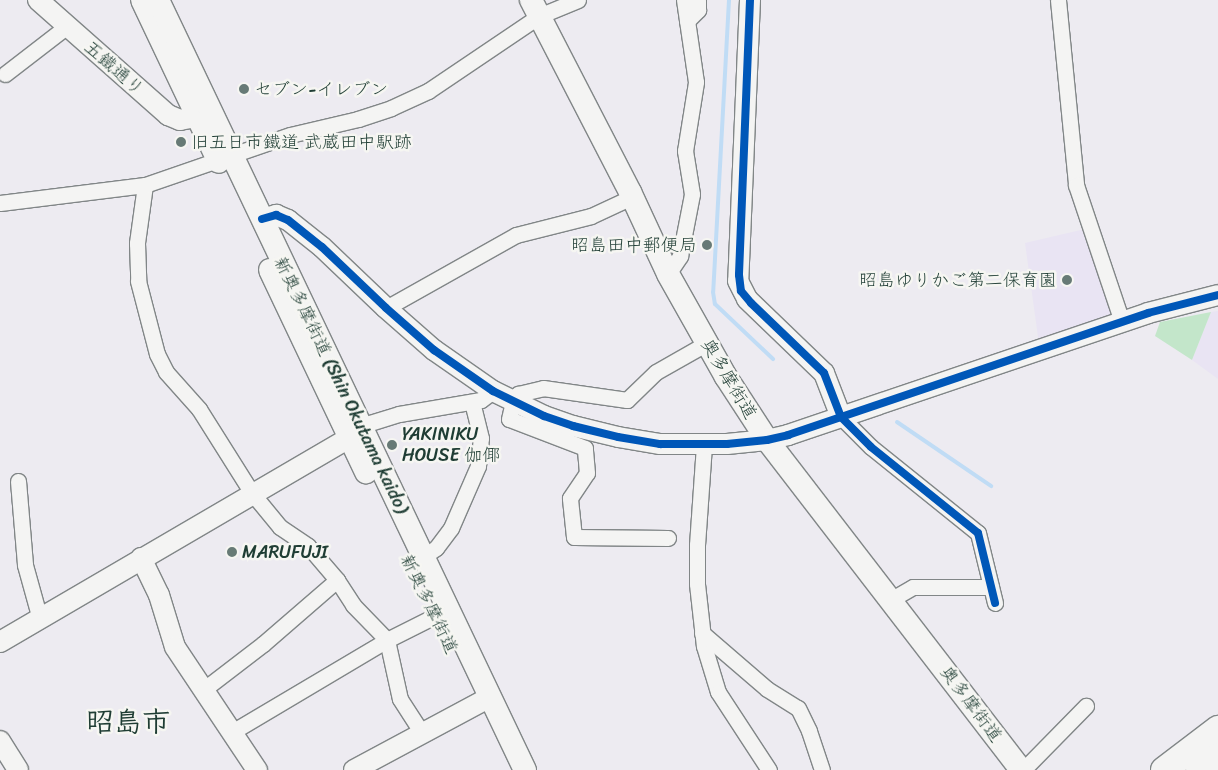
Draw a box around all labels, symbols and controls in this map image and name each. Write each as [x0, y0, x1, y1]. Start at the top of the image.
street label: 五鐵通り [80, 36, 148, 100]
place label: セブン-イレブン [254, 78, 388, 100]
marker: セブン-イレブン [238, 83, 250, 95]
place label: 旧五日市鐵道 武蔵田中駅跡 [191, 131, 412, 153]
marker: 旧五日市鐵道 武蔵田中駅跡 [175, 136, 187, 148]
place label: 昭島田中郵便局 [571, 234, 697, 256]
marker: 昭島田中郵便局 [701, 239, 713, 251]
street label: 新奥多摩街道 (Shin Okutama kaido) [269, 253, 413, 517]
place label: 昭島ゆりかご第二保育園 [859, 269, 1057, 291]
marker: 昭島ゆりかご第二保育園 [1061, 274, 1073, 286]
street label: 奥多摩街道 [697, 335, 761, 423]
place label: YAKINIKU HOUSE 伽倻 [402, 424, 500, 466]
marker: YAKINIKU HOUSE 伽倻 [386, 439, 398, 451]
place label: MARUFUJI [242, 541, 328, 563]
marker: MARUFUJI [226, 546, 238, 558]
street label: 新奥多摩街道 [396, 551, 462, 657]
street label: 奥多摩街道 [935, 662, 1007, 746]
district label: 昭島市 [86, 705, 170, 739]

